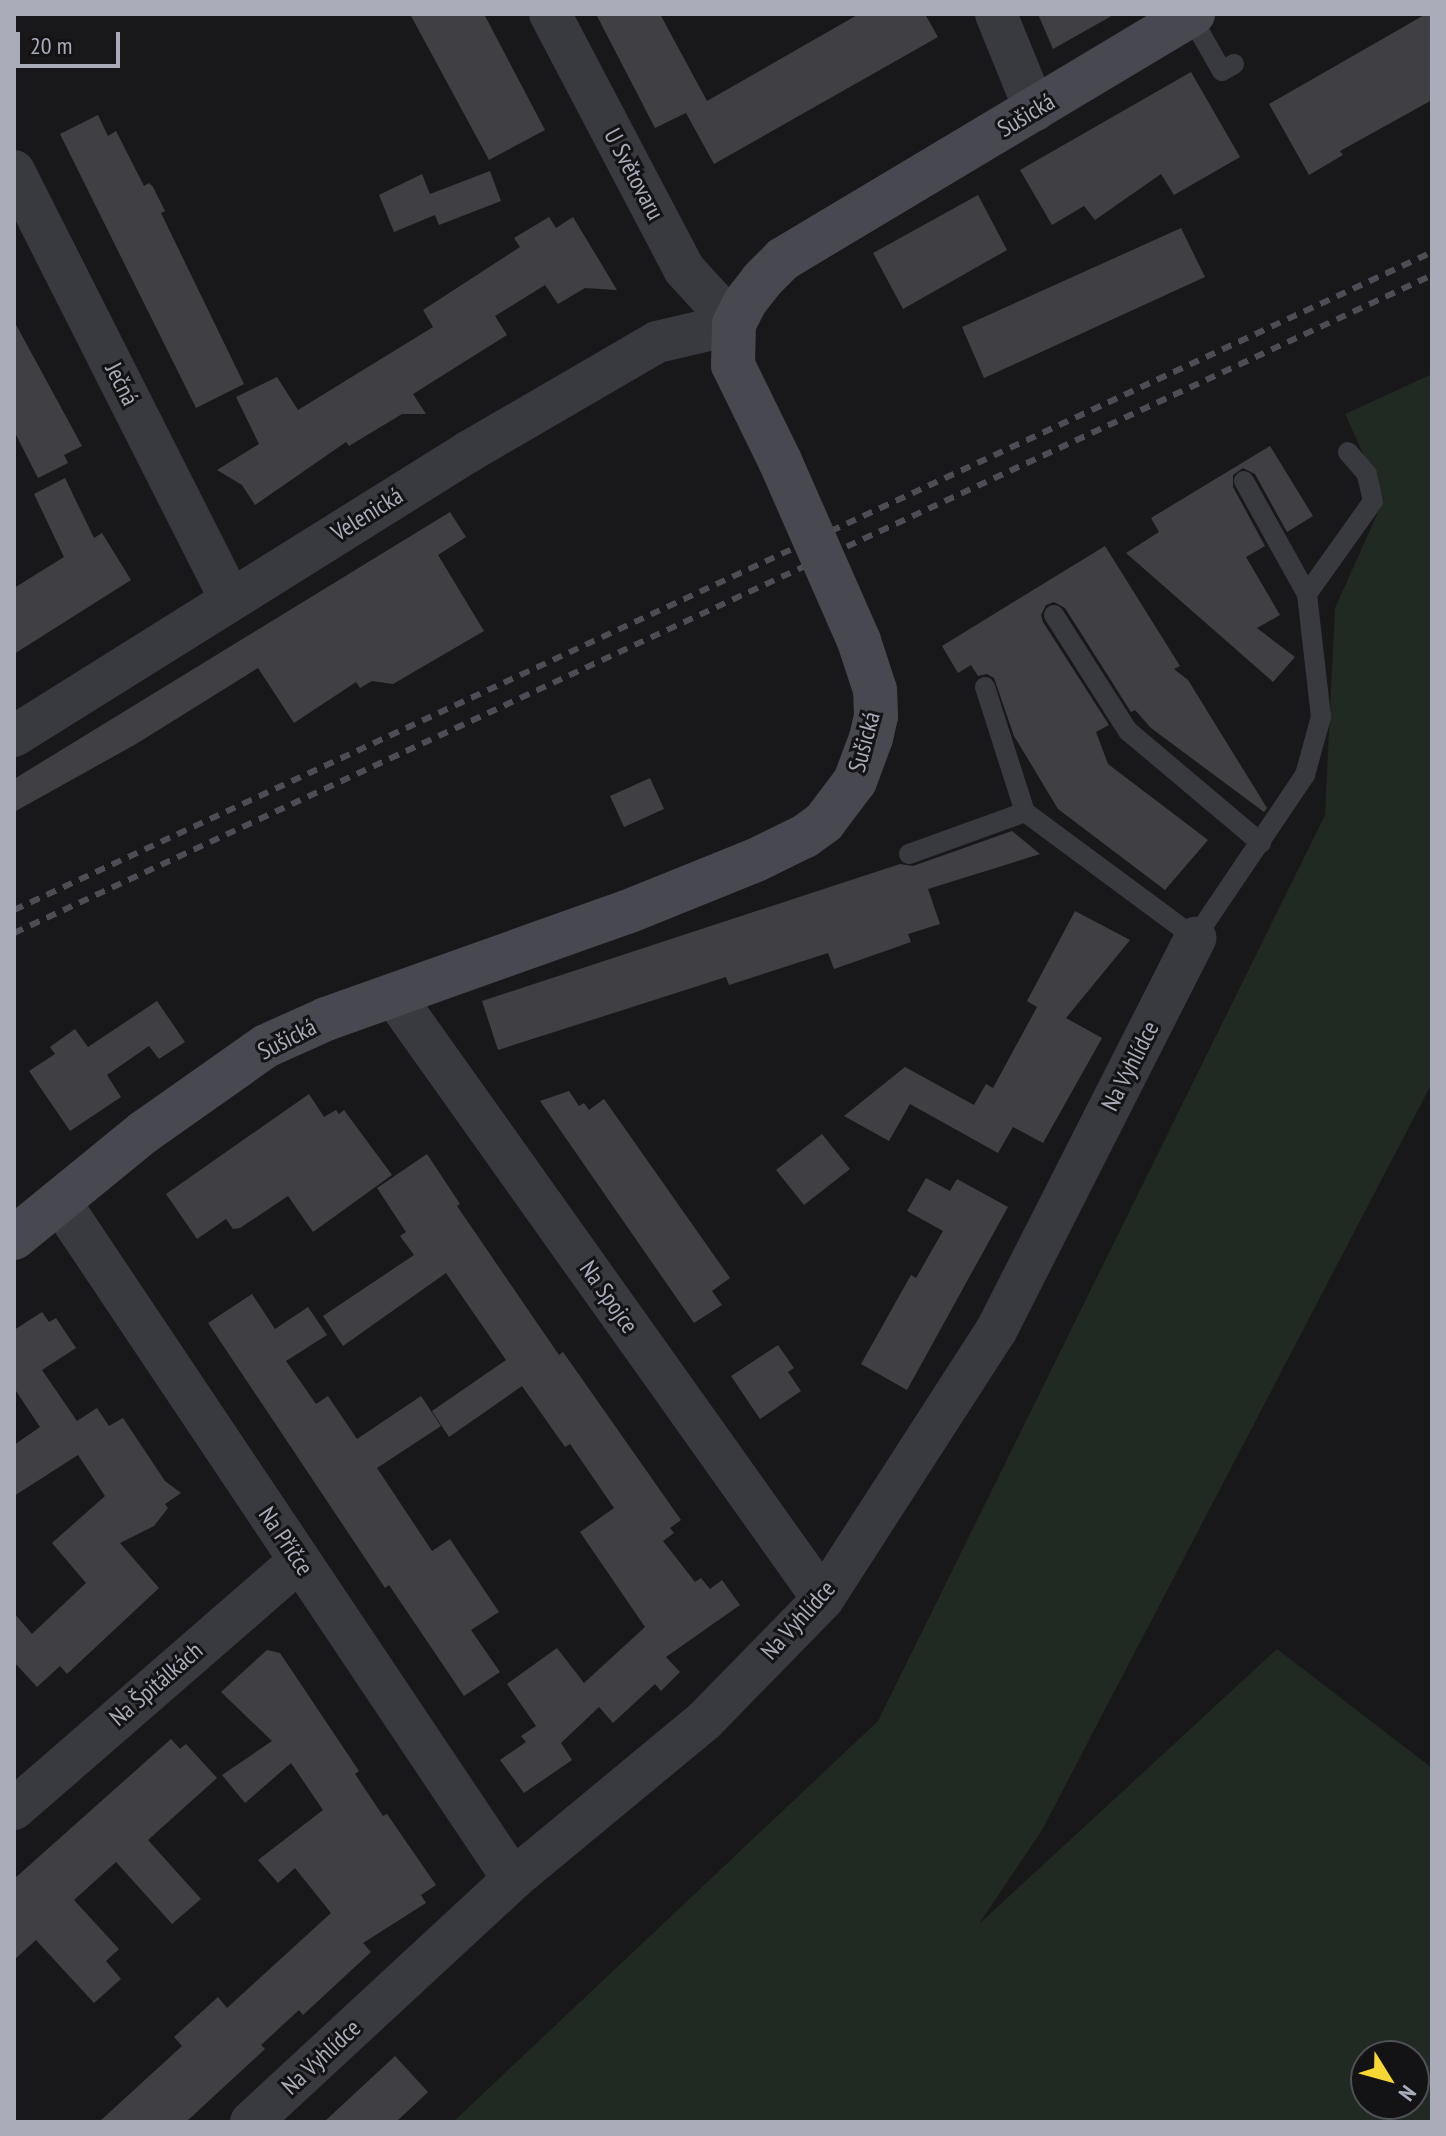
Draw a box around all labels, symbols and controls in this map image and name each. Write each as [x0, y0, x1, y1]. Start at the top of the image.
scale bar [20, 16, 124, 66]
text: 20 m [30, 30, 72, 61]
street label: Sušická [992, 87, 1060, 143]
street label: U Světovaru [598, 123, 670, 225]
street label: Ječná [99, 358, 145, 410]
street label: Velenická [326, 481, 408, 547]
street label: Sušická [842, 709, 886, 775]
street label: Sušická [253, 1012, 321, 1066]
street label: Na Vyhlídce [1095, 1016, 1165, 1116]
street label: Na Spojce [574, 1255, 644, 1339]
street label: Na Příčce [253, 1501, 319, 1581]
street label: Na Vyhlídce [755, 1574, 841, 1666]
street label: Na Špitálkách [104, 1636, 208, 1732]
street label: Na Vyhlídce [276, 2013, 366, 2101]
north arrow [1350, 2040, 1430, 2120]
text: N [1393, 2080, 1422, 2106]

